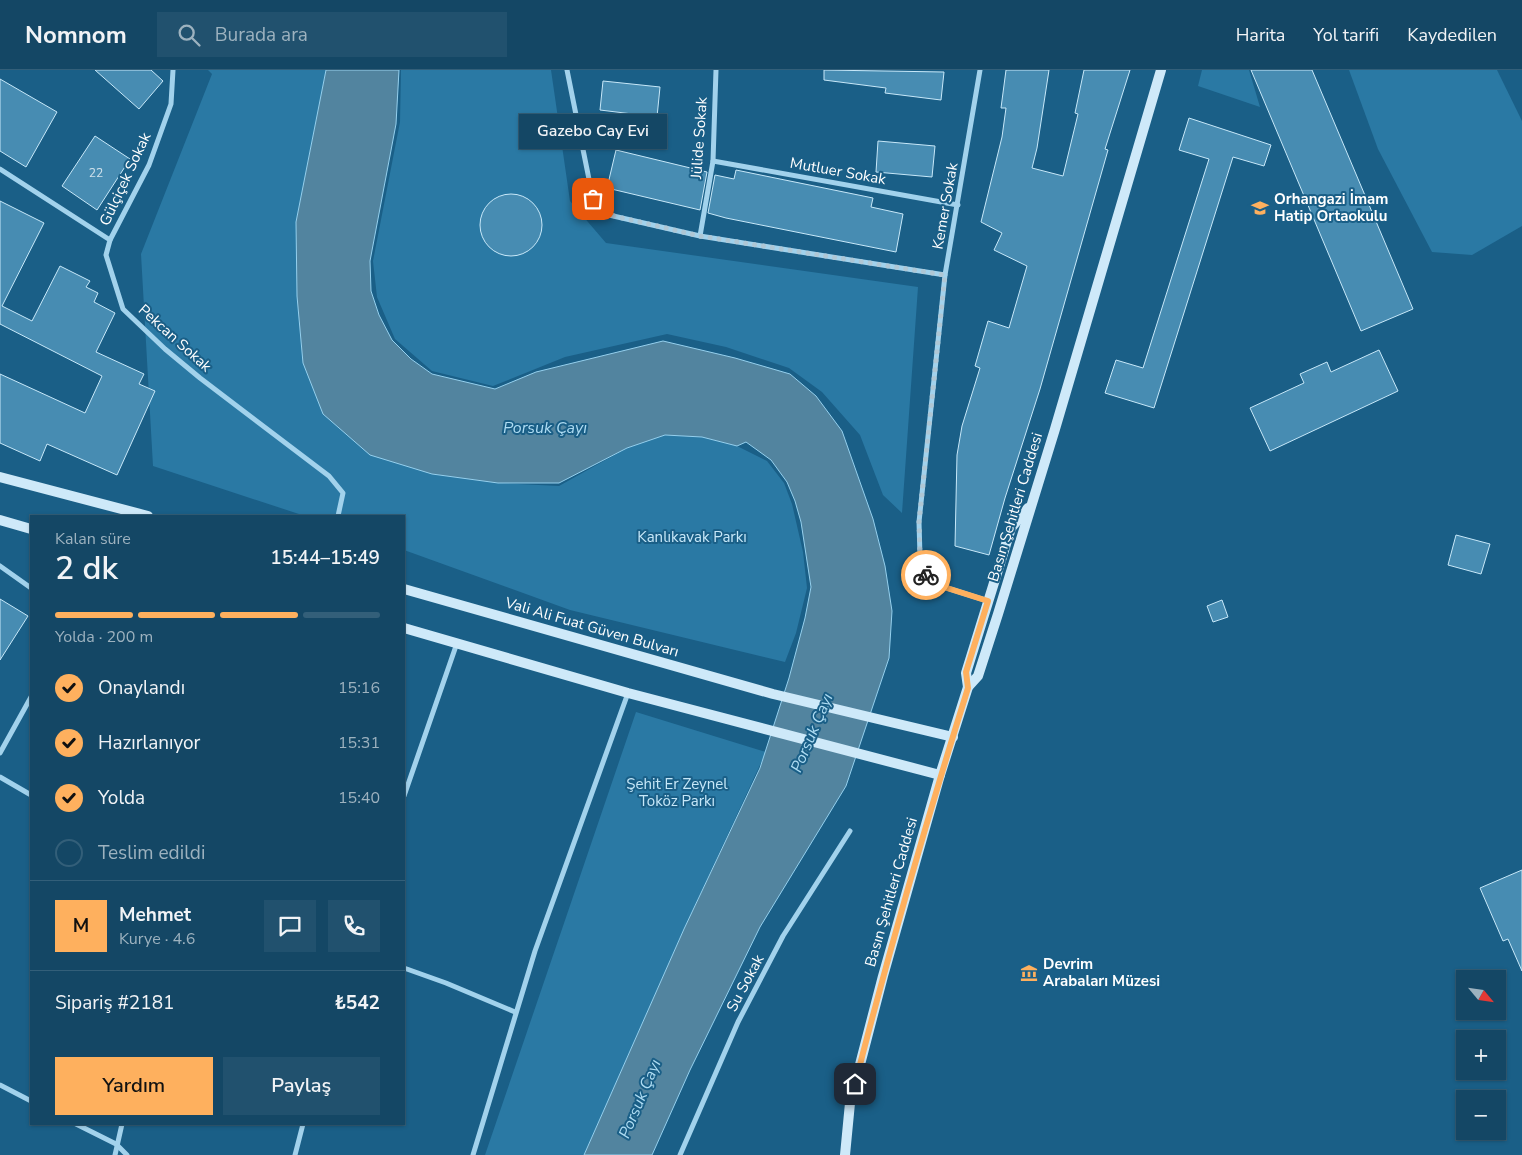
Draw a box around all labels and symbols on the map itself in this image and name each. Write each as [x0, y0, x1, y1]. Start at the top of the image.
street label: Jülide Sokak [686, 96, 712, 181]
callout: Gazebo Cay Evi [519, 114, 667, 149]
street label: Gülçiçek Sokak [95, 129, 156, 229]
street label: Mutluer Sokak [789, 153, 888, 189]
street label: Kemer Sokak [928, 161, 963, 251]
house number: 22 [89, 165, 103, 181]
pin [572, 178, 614, 220]
place label: Orhangazi İmam Hatip Ortaokulu [1274, 189, 1388, 226]
school or university icon: Orhangazi İmam Hatip Ortaokulu [1250, 198, 1270, 218]
street label: Pekcan Sokak [134, 300, 216, 377]
water label: Porsuk Çayı [503, 417, 587, 439]
street label: Basın Şehitleri Caddesi [983, 430, 1047, 584]
park label: Kanlıkavak Parkı [637, 527, 747, 547]
courier [901, 550, 951, 600]
street label: Vali Ali Fuat Güven Bulvarı [502, 592, 681, 661]
water label: Porsuk Çayı [785, 690, 839, 776]
park label: Şehit Er Zeynel Toköz Parkı [626, 774, 728, 811]
street label: Basın Şehitleri Caddesi [860, 815, 922, 969]
street label: Su Sokak [722, 951, 769, 1015]
place label: Devrim Arabaları Müzesi [1043, 954, 1160, 991]
museum icon: Devrim Arabaları Müzesi [1019, 963, 1039, 983]
north arrow [1456, 970, 1506, 1020]
water label: Porsuk Çayı [613, 1056, 667, 1142]
pin [834, 1063, 876, 1105]

